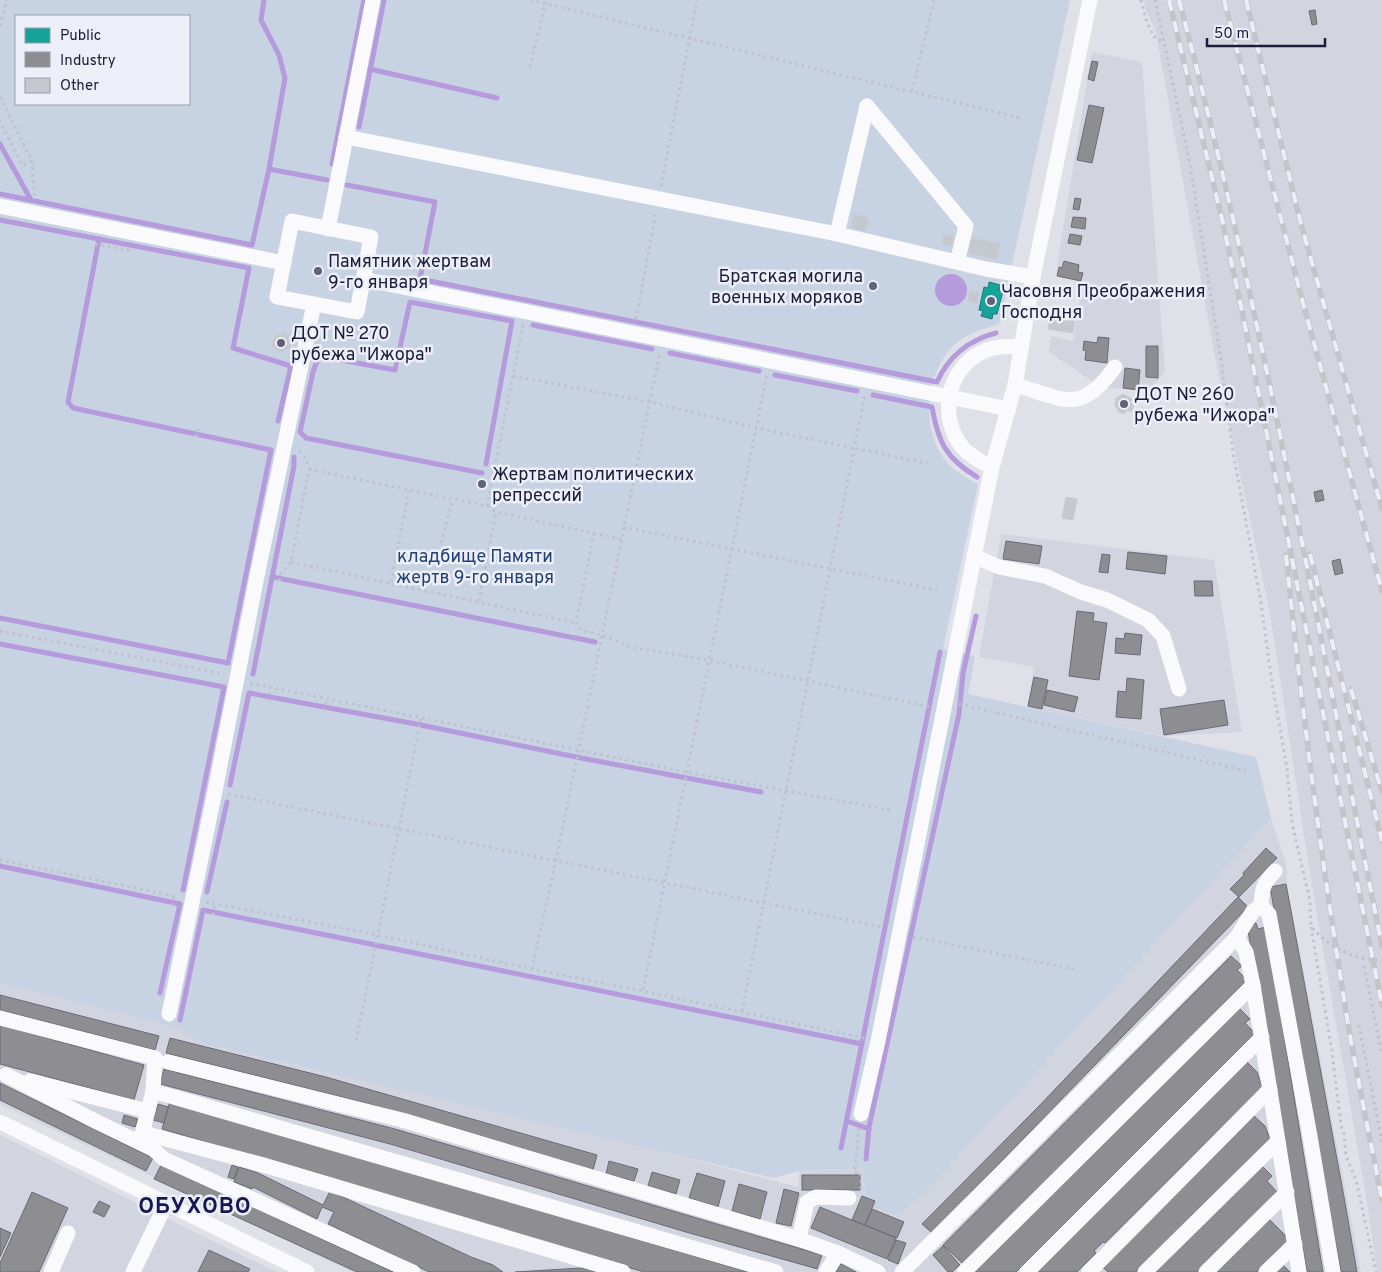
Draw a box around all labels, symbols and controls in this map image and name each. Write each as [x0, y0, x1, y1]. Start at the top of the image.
legend [15, 15, 190, 105]
scale bar [1207, 15, 1324, 47]
text: 50 m [1214, 25, 1249, 44]
text: Public [60, 27, 101, 46]
text: Industry [60, 52, 116, 71]
text: Other [60, 77, 99, 96]
place label: Памятник жертвам 9-го января [328, 251, 491, 295]
marker: Памятник жертвам 9-го января [312, 265, 324, 277]
place label: Братская могила военных моряков [711, 266, 863, 310]
marker: Братская могила военных моряков [867, 280, 879, 292]
place label: Часовня Преображения Господня [1001, 281, 1206, 325]
marker: Часовня Преображения Господня [985, 295, 997, 307]
place label: ДОТ № 270 рубежа "Ижора" [291, 323, 432, 367]
marker: ДОТ № 270 рубежа "Ижора" [275, 337, 287, 349]
place label: ДОТ № 260 рубежа "Ижора" [1134, 384, 1275, 428]
marker: ДОТ № 260 рубежа "Ижора" [1118, 398, 1130, 410]
place label: Жертвам политических репрессий [492, 464, 694, 508]
marker: Жертвам политических репрессий [476, 478, 488, 490]
park label: кладбище Памяти жертв 9-го января [396, 546, 554, 590]
district label: ОБУХОВО [138, 1194, 252, 1221]

